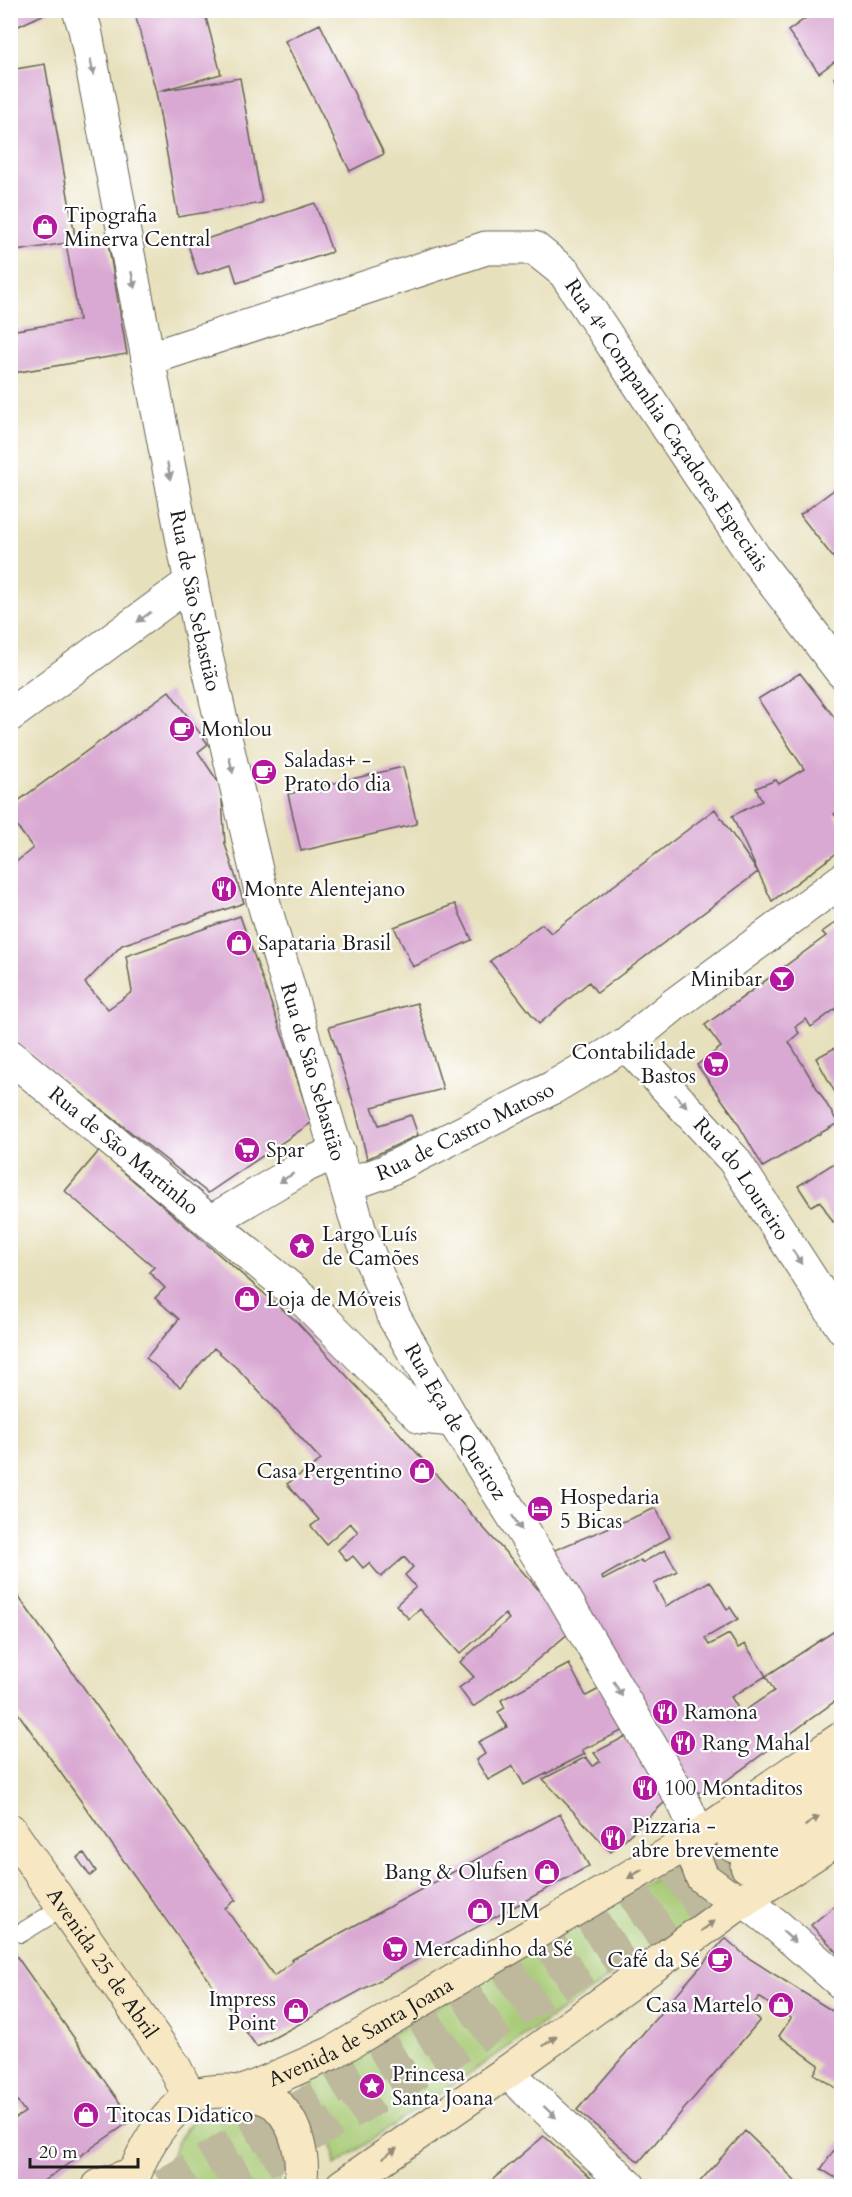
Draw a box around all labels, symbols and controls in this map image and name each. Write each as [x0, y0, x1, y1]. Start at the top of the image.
one-way arrow [88, 58, 97, 77]
place label: Tipografia Minerva Central [64, 201, 210, 254]
shop icon: Tipografia Minerva Central [30, 212, 60, 242]
one-way arrow [128, 270, 137, 289]
street label: Rua 4ª Companhia Caçadores Especiais [558, 273, 776, 577]
one-way arrow [165, 462, 174, 481]
street label: Rua de São Sebastião [162, 508, 228, 694]
one-way arrow [136, 610, 151, 622]
cafe icon: Monlou [167, 714, 197, 744]
place label: Monlou [201, 715, 272, 744]
place label: Saladas+ - Prato do dia [284, 746, 391, 799]
one-way arrow [227, 755, 237, 774]
cafe icon: Saladas+ - Prato do dia [249, 757, 279, 787]
restaurant icon: Monte Alentejano [209, 874, 239, 904]
place label: Monte Alentejano [244, 875, 405, 904]
shop icon: Sapataria Brasil [224, 928, 254, 958]
place label: Sapataria Brasil [258, 929, 391, 958]
bar icon: Minibar [767, 964, 797, 994]
place label: Minibar [690, 965, 762, 994]
street label: Rua de São Sebastião [273, 979, 352, 1164]
place label: Contabilidade Bastos [572, 1038, 696, 1091]
supermarket icon: Contabilidade Bastos [701, 1049, 731, 1079]
street label: Rua de Castro Matoso [372, 1075, 559, 1189]
street label: Rua de São Martinho [42, 1080, 205, 1222]
one-way arrow [674, 1094, 688, 1109]
street label: Rua do Loureiro [686, 1111, 796, 1246]
supermarket icon: Spar [232, 1135, 262, 1165]
place label: Spar [266, 1136, 305, 1165]
one-way arrow [278, 1172, 294, 1183]
place label: Largo Luís de Camões [322, 1220, 419, 1273]
place icon: Largo Luís de Camões [287, 1231, 317, 1261]
one-way arrow [791, 1249, 802, 1265]
shop icon: Loja de Móveis [232, 1284, 262, 1314]
place label: Loja de Móveis [266, 1285, 401, 1314]
street label: Rua Eça de Queiroz [397, 1338, 514, 1506]
shop icon: Casa Pergentino [407, 1456, 437, 1486]
place label: Casa Pergentino [256, 1457, 402, 1486]
place label: Hospedaria 5 Bicas [560, 1483, 660, 1536]
hotel icon: Hospedaria 5 Bicas [525, 1494, 555, 1524]
one-way arrow [512, 1514, 523, 1531]
one-way arrow [613, 1681, 624, 1697]
restaurant icon: Ramona [650, 1697, 680, 1727]
place label: Ramona [684, 1698, 758, 1727]
restaurant icon: Rang Mahal [668, 1728, 698, 1758]
place label: Rang Mahal [702, 1729, 810, 1758]
restaurant icon: 100 Montaditos [630, 1773, 660, 1803]
place label: 100 Montaditos [664, 1774, 803, 1803]
place label: Pizzaria - abre brevemente [632, 1812, 779, 1865]
one-way arrow [803, 1815, 819, 1827]
restaurant icon: Pizzaria - abre brevemente [598, 1823, 628, 1853]
shop icon: Bang & Olufsen [532, 1857, 562, 1887]
place label: Bang & Olufsen [384, 1858, 528, 1887]
one-way arrow [626, 1869, 643, 1879]
street label: Avenida 25 de Abril [39, 1882, 165, 2045]
shop icon: JLM [465, 1896, 495, 1926]
place label: JLM [497, 1897, 540, 1926]
one-way arrow [700, 1921, 715, 1933]
one-way arrow [782, 1930, 797, 1944]
supermarket icon: Mercadinho da Sé [380, 1934, 410, 1964]
place label: Mercadinho da Sé [414, 1935, 573, 1964]
cafe icon: Café da Sé [705, 1945, 735, 1975]
place label: Café da Sé [607, 1946, 700, 1975]
street label: Avenida de Santa Joana [264, 1971, 459, 2094]
place label: Impress Point [209, 1985, 276, 2038]
shop icon: Casa Martelo [766, 1990, 796, 2020]
place label: Casa Martelo [646, 1991, 762, 2020]
shop icon: Impress Point [281, 1996, 311, 2026]
one-way arrow [541, 2035, 557, 2047]
place label: Princesa Santa Joana [392, 2060, 493, 2113]
place icon: Princesa Santa Joana [357, 2071, 387, 2101]
shop icon: Titocas Didatico [71, 2100, 101, 2130]
place label: Titocas Didatico [106, 2101, 253, 2130]
one-way arrow [543, 2104, 557, 2118]
scale bar [30, 2131, 138, 2169]
text: 20 m [39, 2140, 78, 2165]
one-way arrow [382, 2147, 398, 2159]

